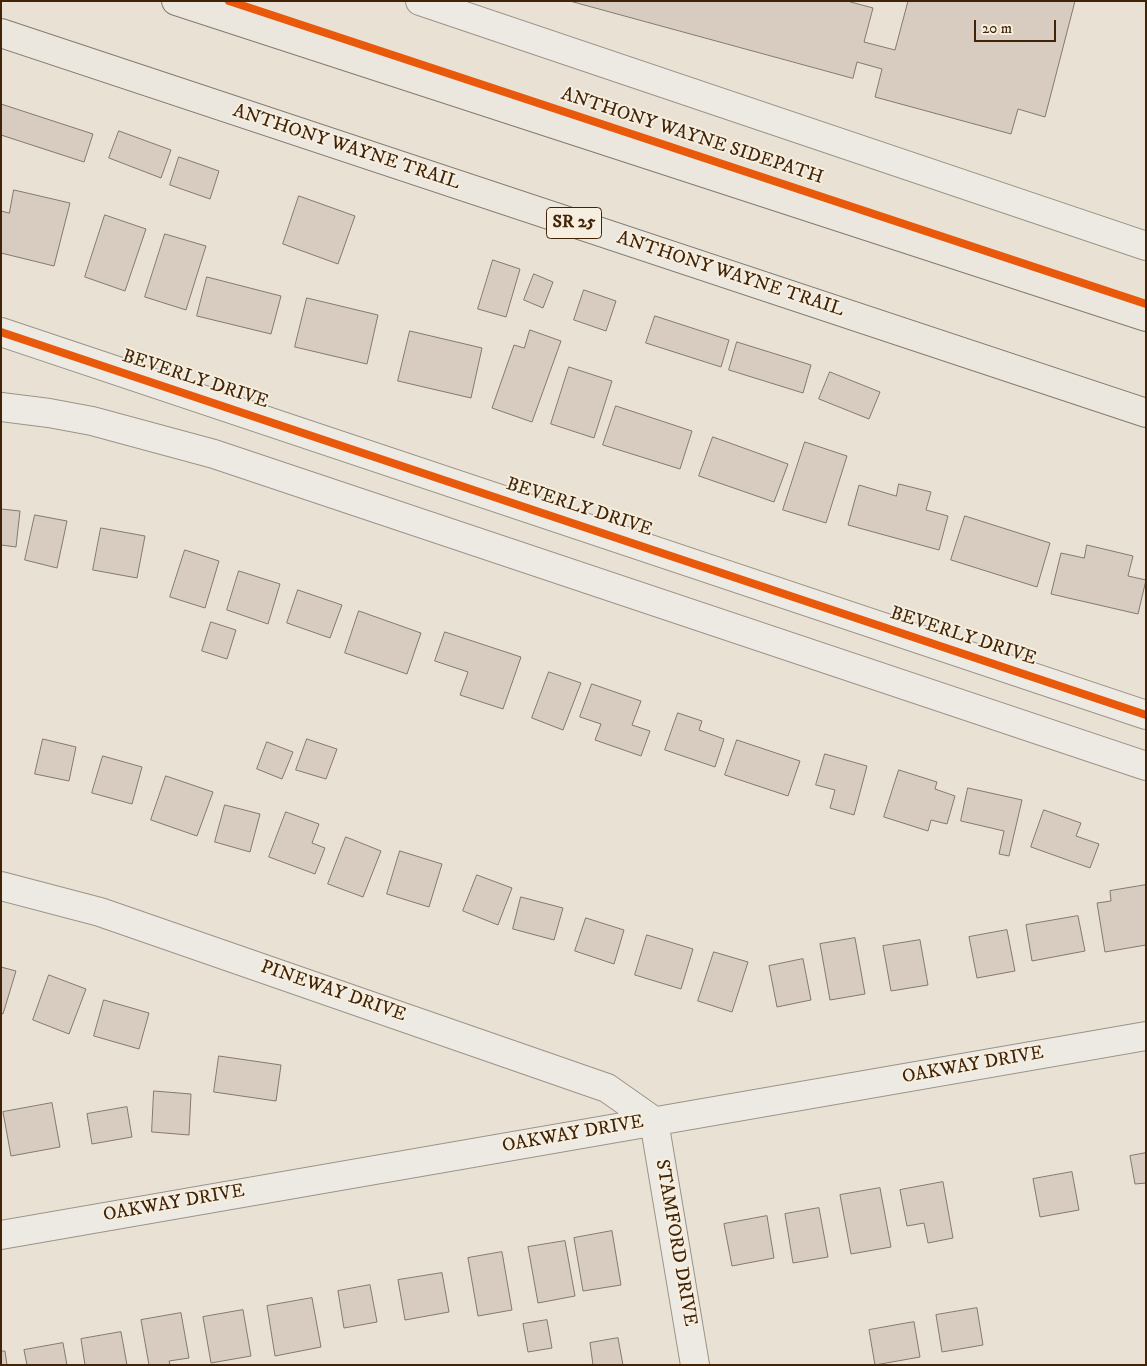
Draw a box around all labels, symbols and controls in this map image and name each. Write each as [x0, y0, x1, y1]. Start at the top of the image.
scale bar [977, 10, 1060, 42]
text: 20 m [982, 19, 1012, 38]
street label: ANTHONY WAYNE SIDEPATH [558, 84, 826, 190]
street label: ANTHONY WAYNE TRAIL [230, 100, 462, 196]
road number: SR 25 [546, 208, 602, 238]
street label: ANTHONY WAYNE TRAIL [614, 227, 846, 323]
street label: BEVERLY DRIVE [119, 346, 271, 414]
street label: BEVERLY DRIVE [503, 474, 655, 542]
street label: BEVERLY DRIVE [887, 603, 1039, 671]
street label: PINEWAY DRIVE [257, 956, 409, 1028]
street label: OAKWAY DRIVE [901, 1042, 1045, 1090]
street label: OAKWAY DRIVE [501, 1111, 645, 1159]
street label: STAMFORD DRIVE [649, 1158, 701, 1328]
street label: OAKWAY DRIVE [102, 1180, 246, 1228]

